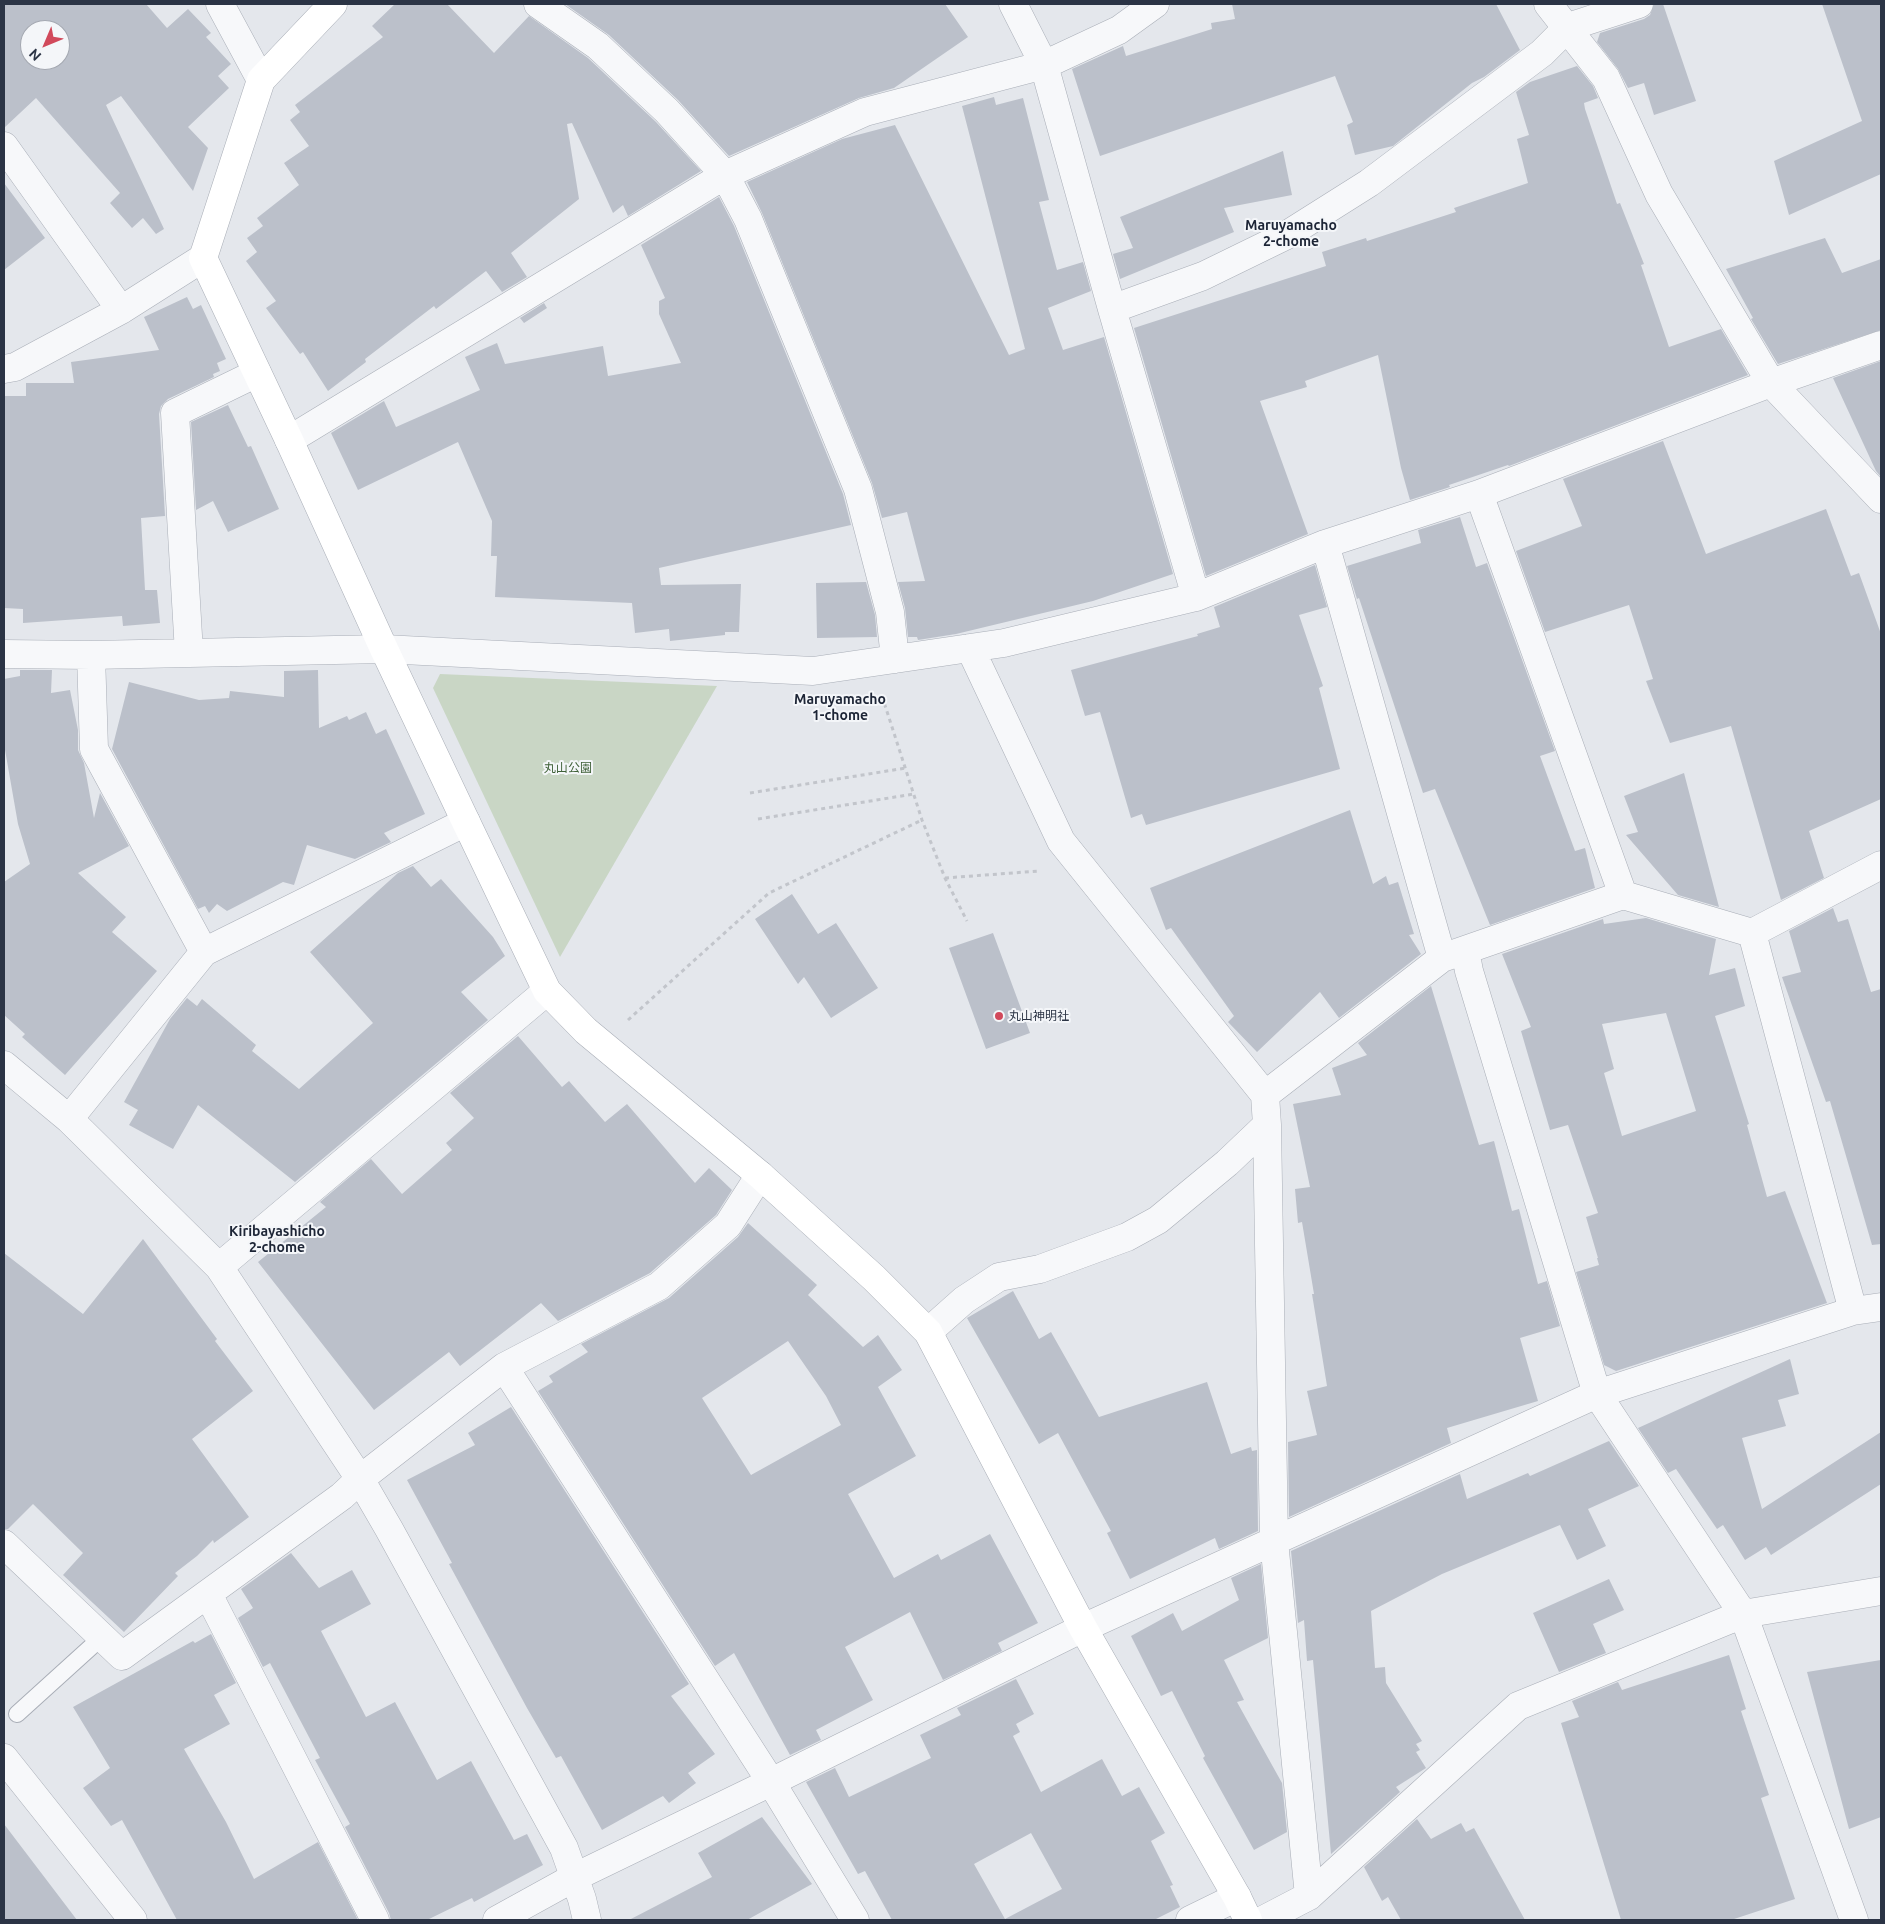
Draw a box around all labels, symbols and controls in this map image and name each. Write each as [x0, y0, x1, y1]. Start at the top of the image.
north arrow [20, 20, 70, 70]
text: N [26, 46, 44, 64]
district label: Maruyamacho 2-chome [1245, 217, 1337, 250]
district label: Maruyamacho 1-chome [794, 691, 886, 724]
park label: 丸山公園 [544, 761, 592, 775]
place label: 丸山神明社 [1009, 1009, 1069, 1023]
marker: 丸山神明社 [993, 1010, 1005, 1022]
district label: Kiribayashicho 2-chome [229, 1223, 325, 1256]

